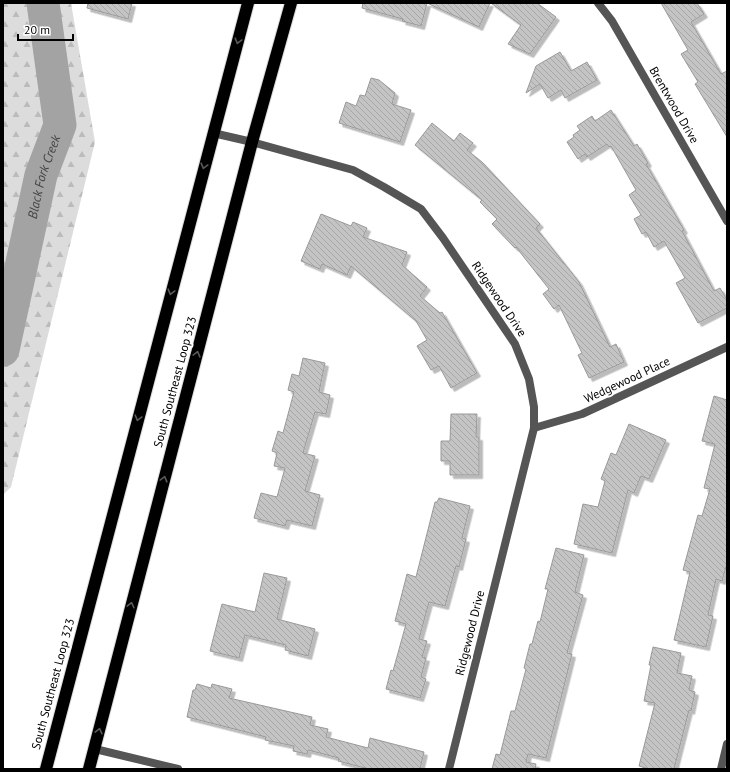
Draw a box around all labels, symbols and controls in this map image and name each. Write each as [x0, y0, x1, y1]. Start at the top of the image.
scale bar [18, 16, 73, 42]
text: 20 m [24, 22, 50, 37]
one-way arrow [234, 37, 242, 44]
street label: Brentwood Drive [646, 64, 702, 146]
water label: Black Fork Creek [24, 132, 65, 220]
one-way arrow [200, 163, 209, 170]
street label: Ridgewood Drive [469, 258, 530, 339]
one-way arrow [167, 288, 176, 295]
street label: South Southeast Loop 323 [150, 315, 199, 449]
one-way arrow [192, 350, 201, 357]
street label: Wedgewood Place [581, 353, 672, 406]
one-way arrow [134, 414, 143, 421]
one-way arrow [159, 476, 168, 483]
street label: Ridgewood Drive [452, 589, 487, 677]
one-way arrow [127, 602, 135, 609]
street label: South Southeast Loop 323 [28, 617, 77, 751]
one-way arrow [94, 728, 103, 735]

